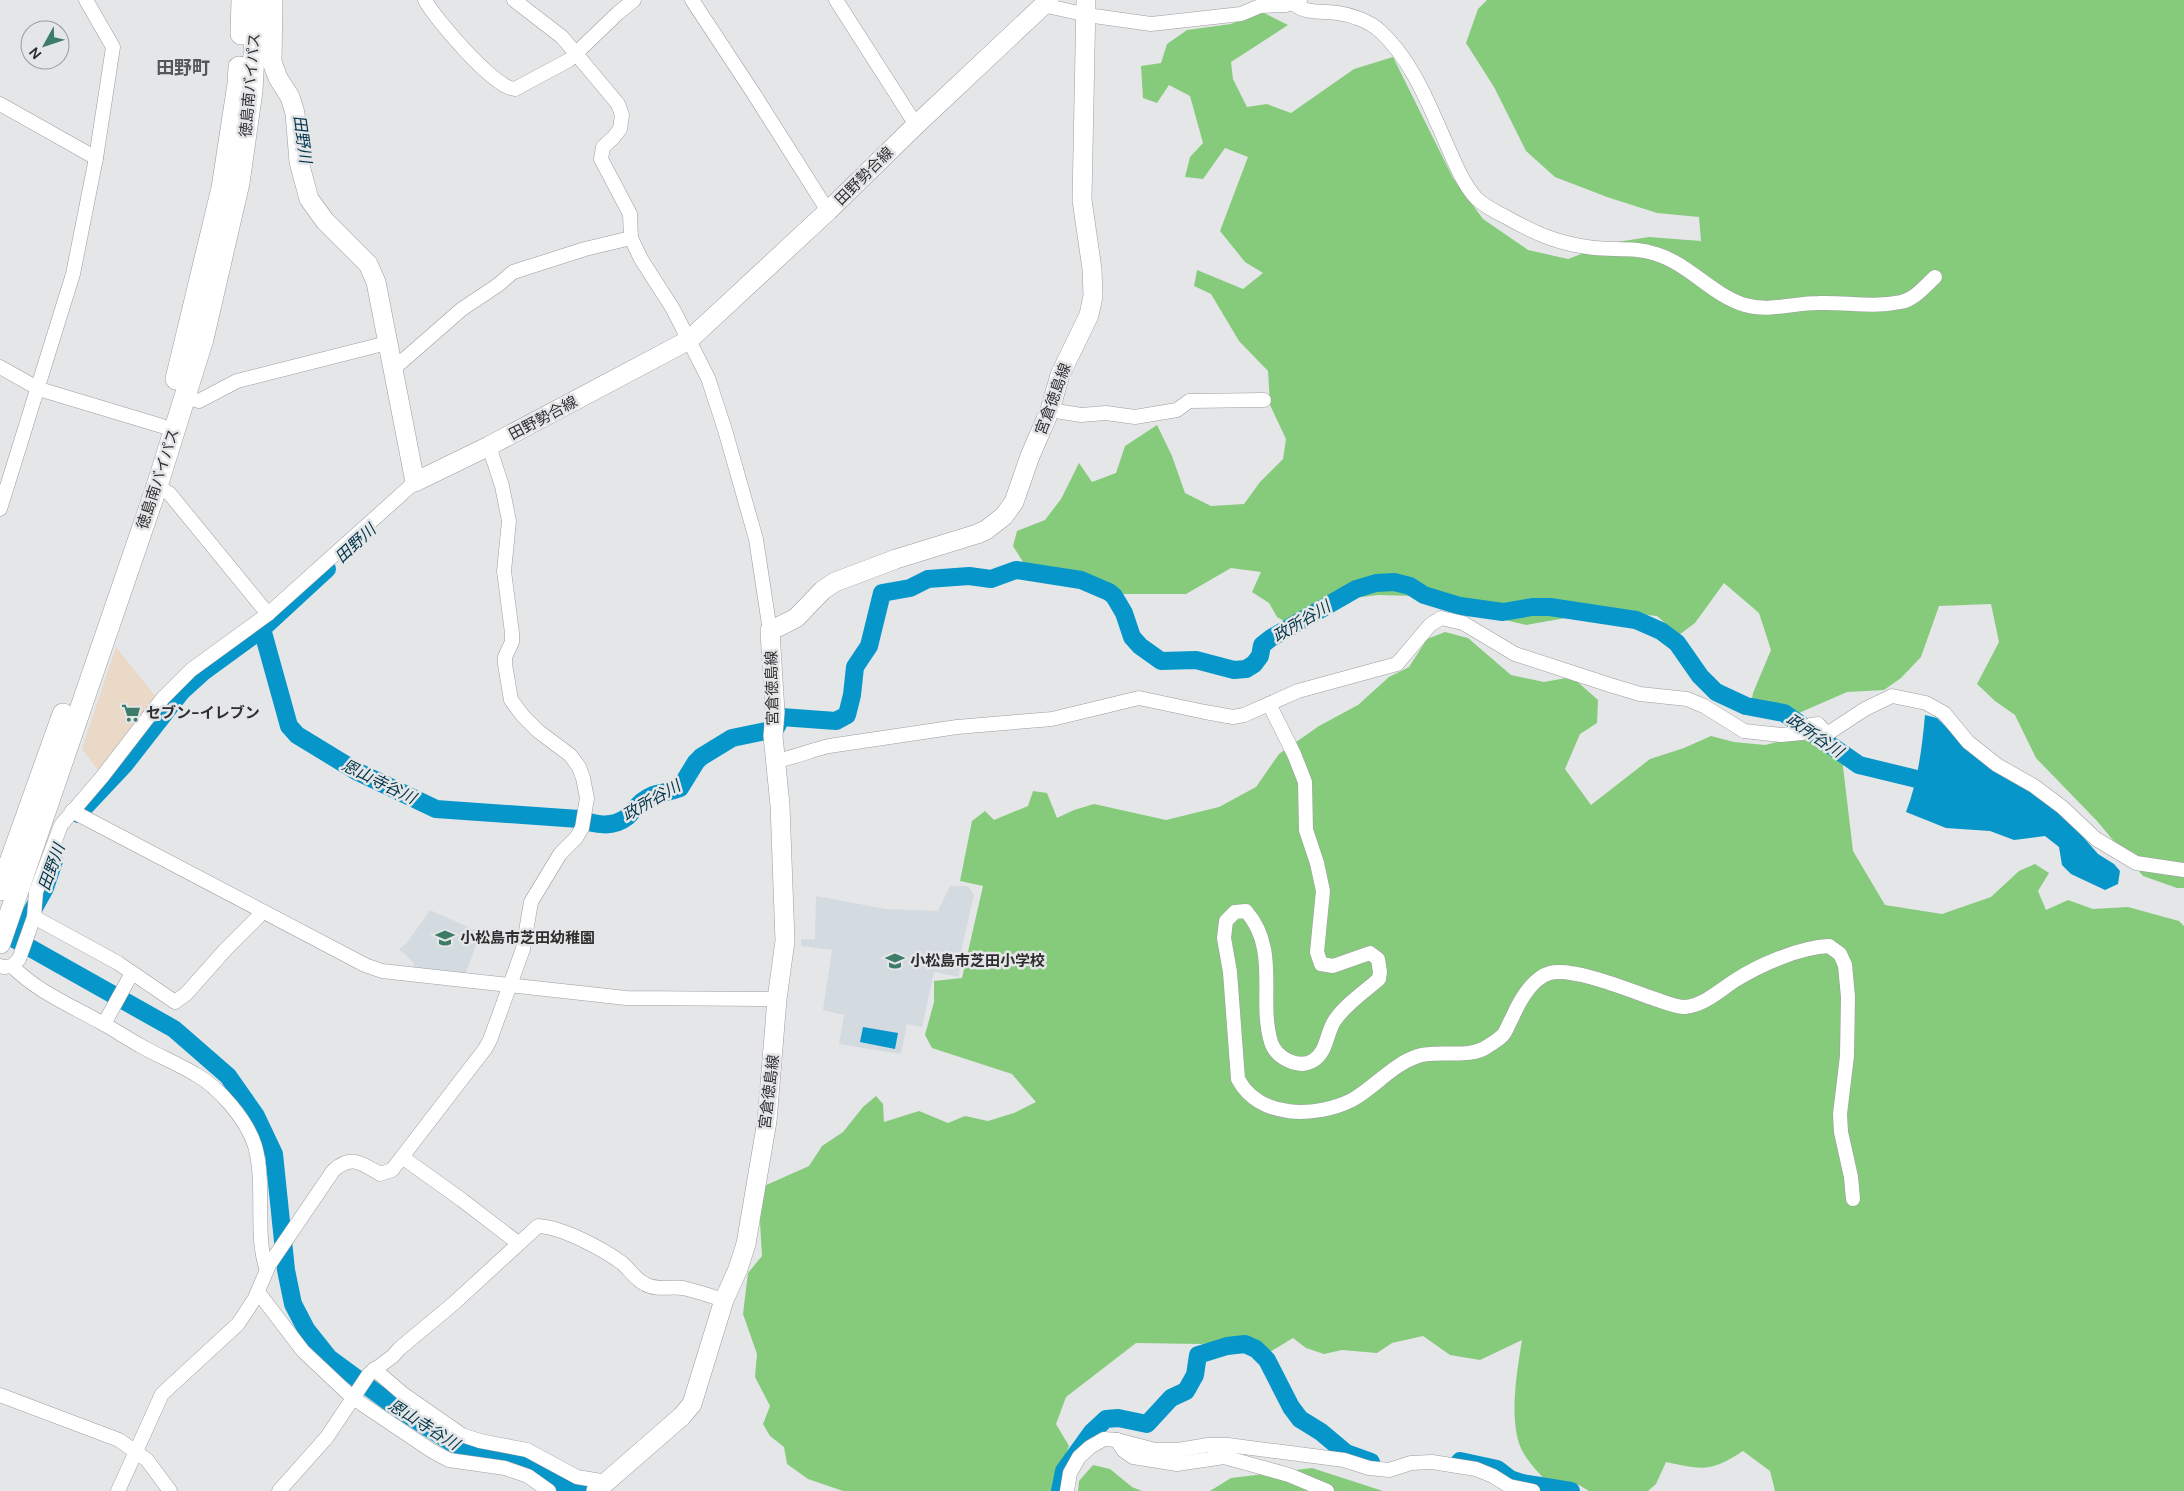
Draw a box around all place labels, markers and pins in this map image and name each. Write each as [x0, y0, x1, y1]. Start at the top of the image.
supermarket icon: セブン-イレブン [120, 702, 142, 724]
place label: セブン-イレブン [146, 703, 260, 723]
school or university icon: 小松島市芝田幼稚園 [434, 927, 456, 949]
place label: 小松島市芝田幼稚園 [460, 928, 595, 948]
school or university icon: 小松島市芝田小学校 [884, 950, 906, 972]
place label: 小松島市芝田小学校 [910, 951, 1045, 971]

